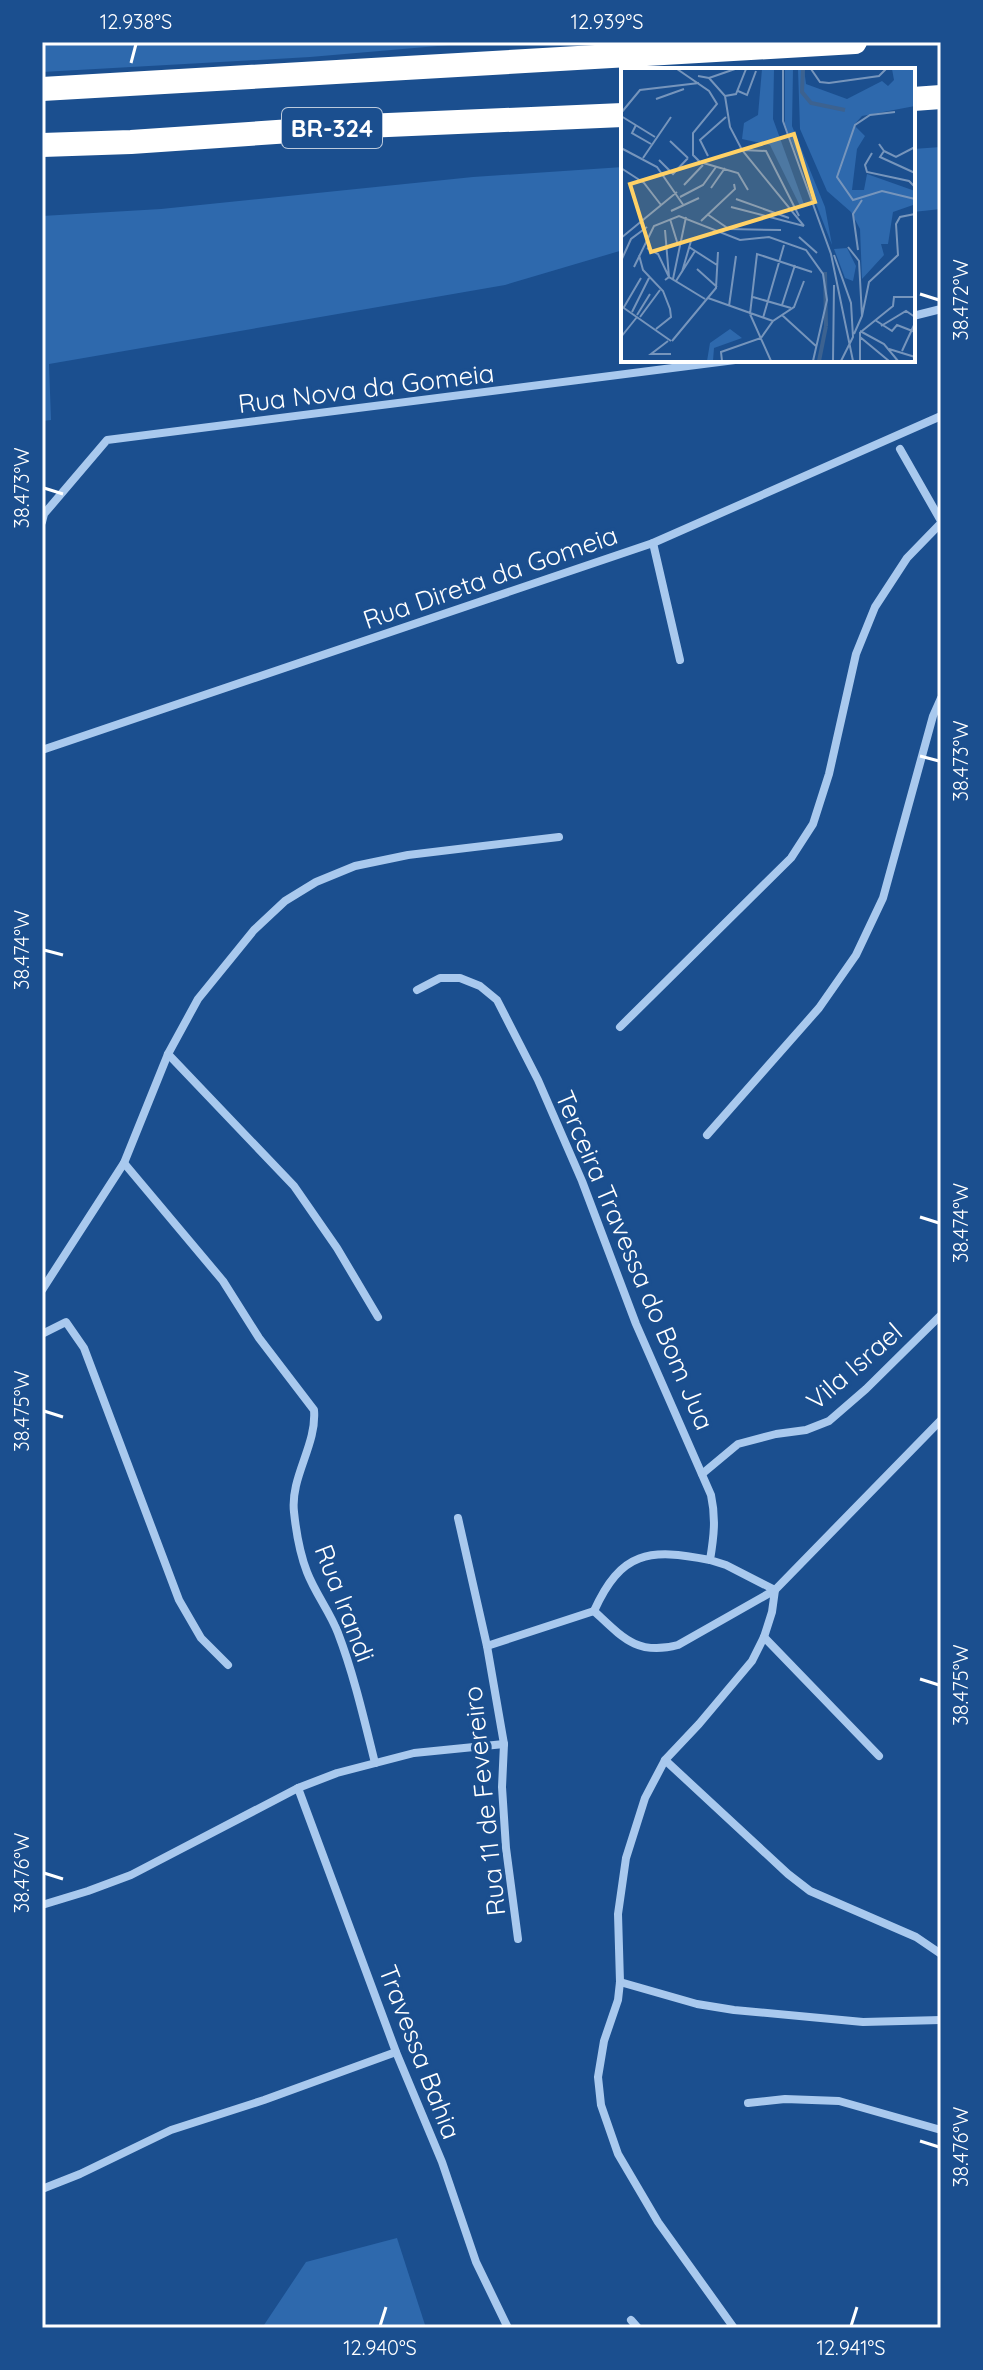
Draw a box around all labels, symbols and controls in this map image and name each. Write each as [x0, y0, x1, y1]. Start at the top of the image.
text: 12.938°S [100, 9, 172, 34]
text: 12.939°S [571, 9, 643, 34]
inset map [621, 68, 915, 362]
road number: BR-324 [282, 108, 382, 148]
text: 38.472°W [948, 259, 973, 341]
street label: Rua Nova da Gomeia [236, 356, 496, 420]
text: 38.473°W [9, 448, 34, 528]
street label: Rua Direta da Gomeia [358, 518, 622, 636]
text: 38.473°W [948, 721, 973, 801]
text: 38.474°W [9, 910, 34, 990]
street label: Terceira Travessa do Bom Jua [548, 1085, 722, 1435]
text: 38.474°W [948, 1183, 973, 1263]
street label: Vila Israel [799, 1315, 909, 1417]
text: 38.475°W [9, 1370, 34, 1452]
street label: Rua Irandi [308, 1540, 382, 1666]
text: 38.475°W [948, 1644, 973, 1726]
street label: Rua 11 de Fevereiro [456, 1685, 512, 1917]
text: 38.476°W [9, 1833, 34, 1913]
street label: Travessa Bahia [372, 1960, 468, 2144]
text: 38.476°W [948, 2107, 973, 2187]
text: 12.940°S [343, 2335, 417, 2360]
text: 12.941°S [817, 2335, 885, 2360]

